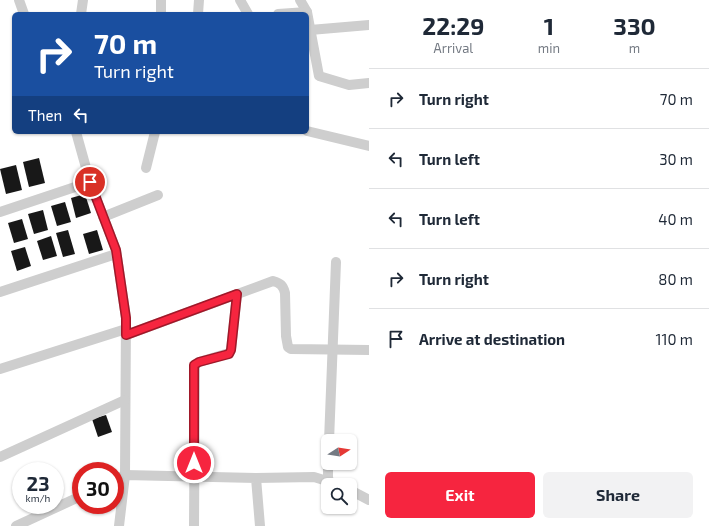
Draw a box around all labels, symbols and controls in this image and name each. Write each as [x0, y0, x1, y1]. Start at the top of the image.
text: 22:29 [422, 11, 484, 40]
text: 1 [544, 11, 554, 40]
text: 330 [613, 11, 656, 40]
text: 70 m [94, 26, 157, 60]
icon: right [28, 28, 80, 80]
text: Arrival [434, 40, 473, 56]
text: min [538, 40, 560, 56]
text: m [629, 40, 640, 56]
text: Turn right [94, 60, 174, 82]
icon: right [385, 88, 407, 110]
text: Turn right [419, 90, 489, 108]
text: 70 m [660, 90, 693, 108]
icon: left [70, 104, 92, 126]
text: Then [28, 106, 62, 124]
icon: left [385, 148, 407, 170]
text: Turn left [419, 150, 480, 168]
text: 30 m [659, 150, 693, 168]
pin [73, 165, 107, 199]
icon: arrive [79, 171, 101, 193]
icon: left [385, 208, 407, 230]
text: Turn left [419, 210, 480, 228]
text: 40 m [658, 210, 693, 228]
icon: right [385, 268, 407, 290]
text: Turn right [419, 270, 489, 288]
text: 80 m [658, 270, 693, 288]
icon: arrive [385, 328, 407, 350]
text: Arrive at destination [419, 330, 565, 348]
text: 110 m [656, 330, 693, 348]
north arrow [321, 434, 357, 470]
map controls [321, 434, 357, 514]
position arrow [173, 442, 215, 484]
speed limit sign: 30 [72, 462, 124, 514]
text: 23 [27, 471, 49, 495]
button: Exit [385, 472, 535, 518]
button: Share [543, 472, 693, 518]
button: search [321, 478, 357, 514]
text: km/h [26, 492, 50, 504]

